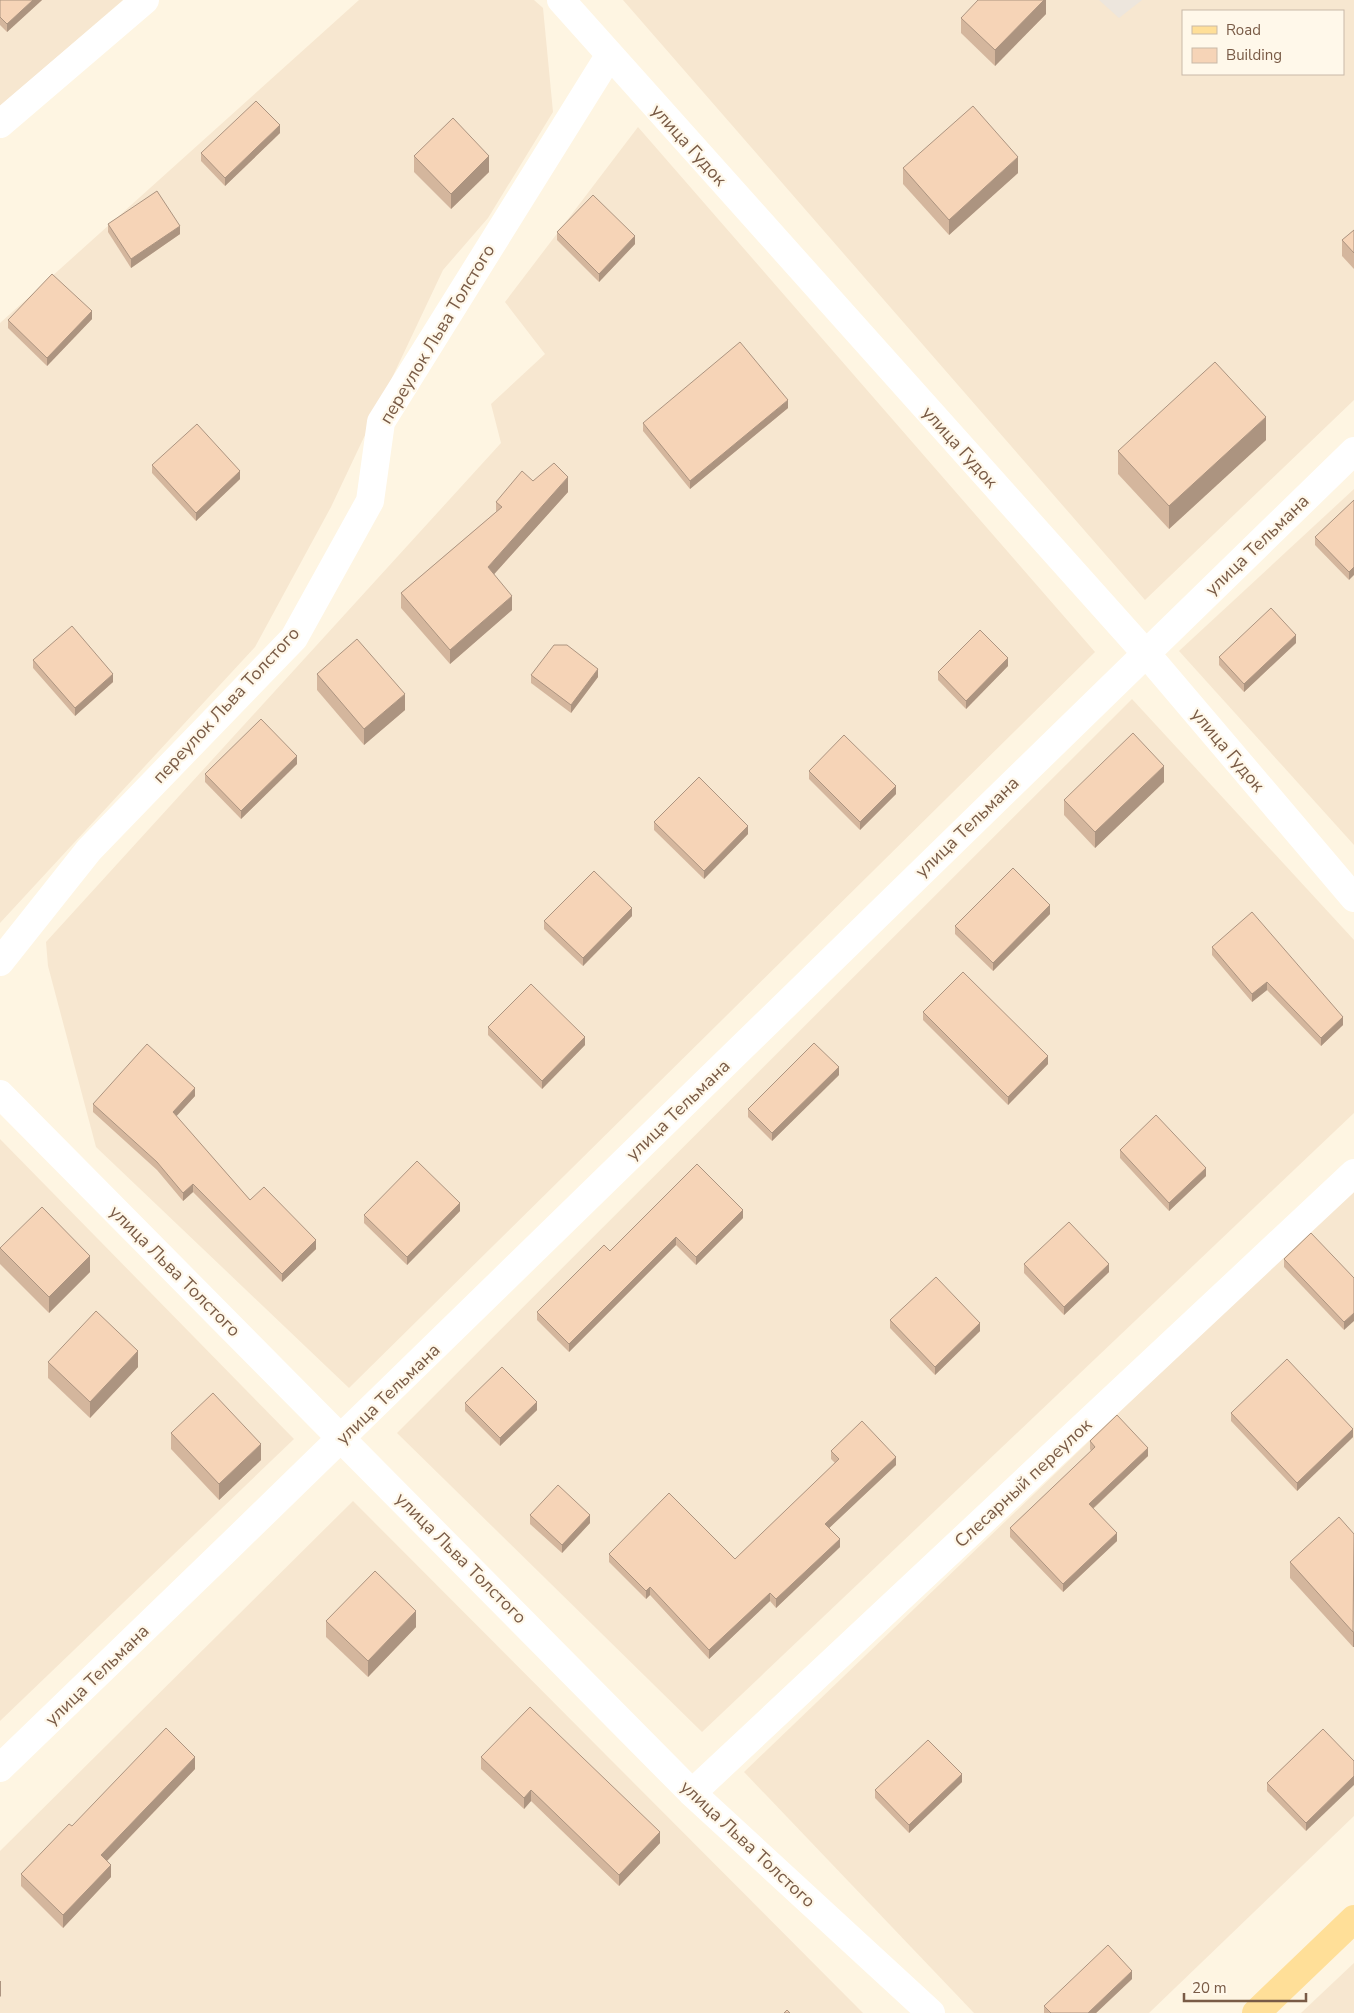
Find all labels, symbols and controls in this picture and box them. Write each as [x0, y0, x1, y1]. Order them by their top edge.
legend [1182, 10, 1344, 75]
text: Road [1226, 20, 1261, 40]
text: Building [1226, 45, 1282, 65]
street label: улица Гудок [646, 99, 733, 192]
street label: переулок Льва Толстого [374, 240, 500, 428]
street label: улица Гудок [917, 401, 1004, 494]
street label: улица Тельмана [1200, 489, 1314, 601]
street label: переулок Льва Толстого [147, 622, 305, 788]
street label: улица Гудок [1186, 703, 1270, 797]
street label: улица Тельмана [910, 771, 1024, 883]
street label: улица Тельмана [621, 1054, 735, 1166]
street label: улица Льва Толстого [104, 1200, 246, 1342]
street label: улица Тельмана [331, 1338, 445, 1450]
street label: Слесарный переулок [949, 1413, 1097, 1553]
street label: улица Льва Толстого [390, 1487, 532, 1629]
street label: улица Тельмана [40, 1619, 154, 1731]
street label: улица Льва Толстого [675, 1775, 821, 1913]
scale bar [1184, 1970, 1306, 2002]
text: 20 m [1192, 1978, 1227, 1998]

